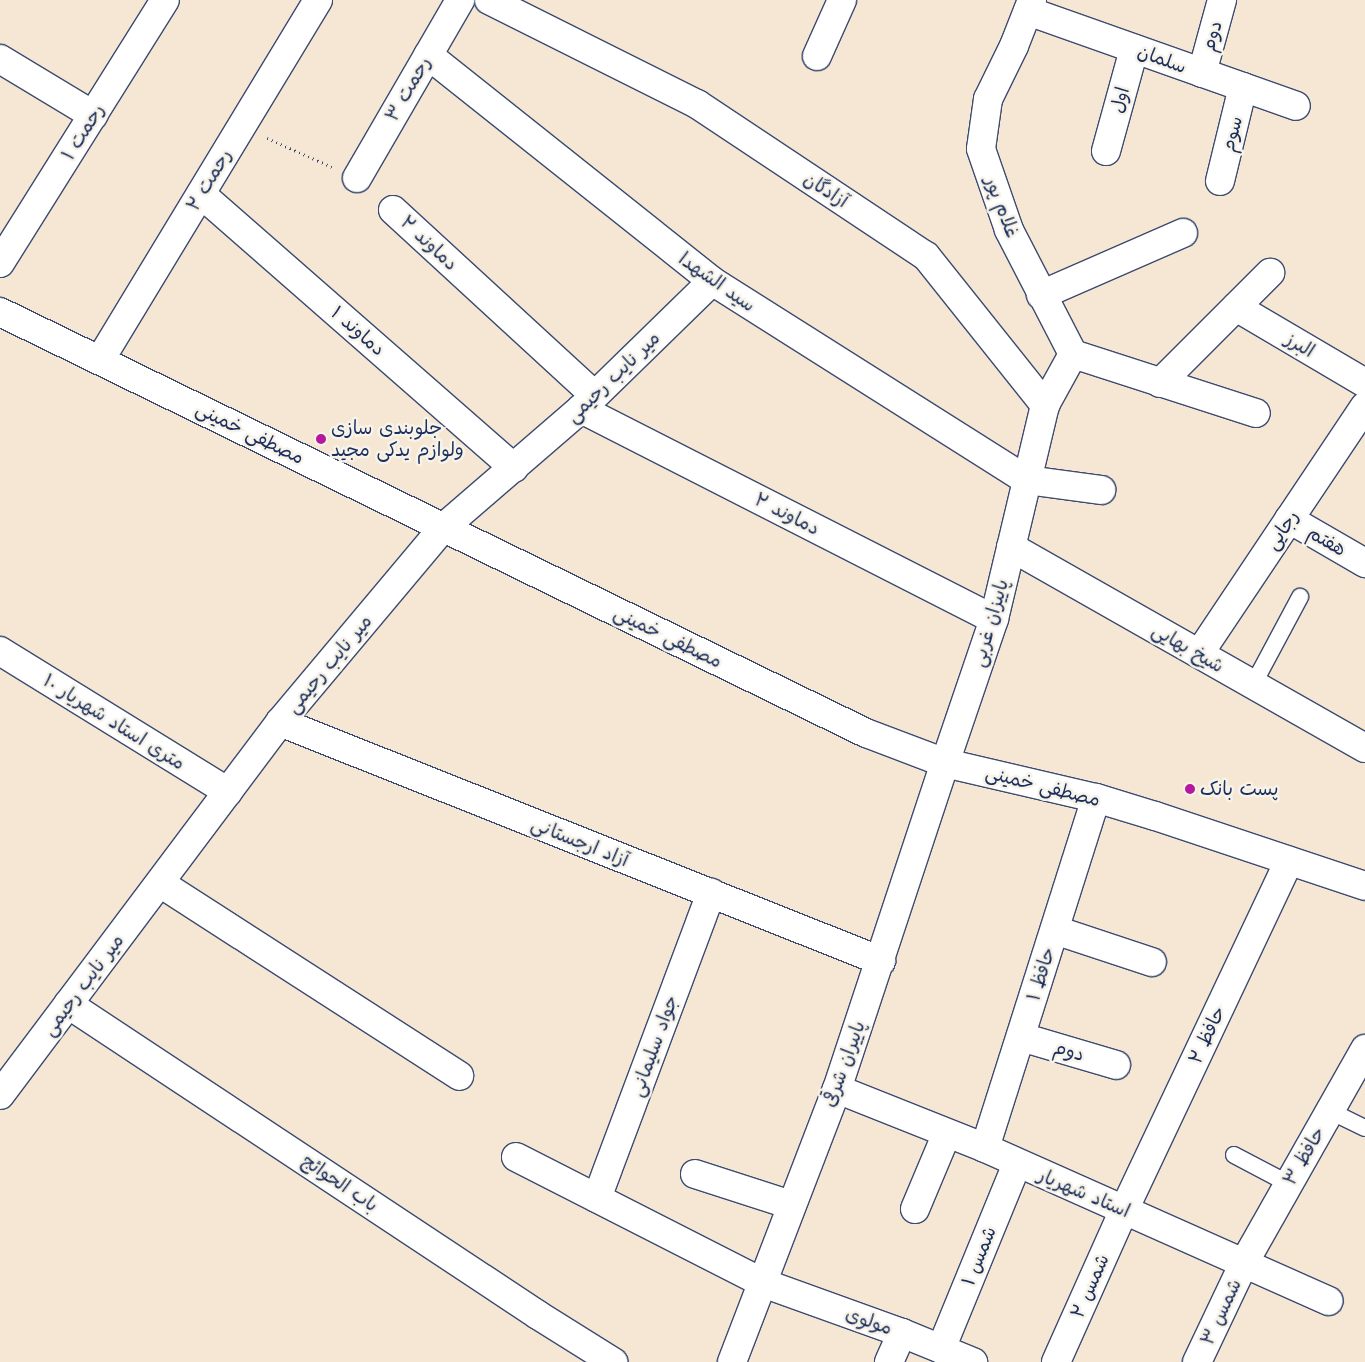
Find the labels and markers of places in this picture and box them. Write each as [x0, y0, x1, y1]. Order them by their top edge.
place label: جلوبندی سازی ولوازم یدکی مجید [331, 417, 464, 461]
marker: جلوبندی سازی ولوازم یدکی مجید [315, 433, 327, 445]
place label: پست بانک [1200, 778, 1279, 800]
marker: پست بانک [1184, 783, 1196, 795]

